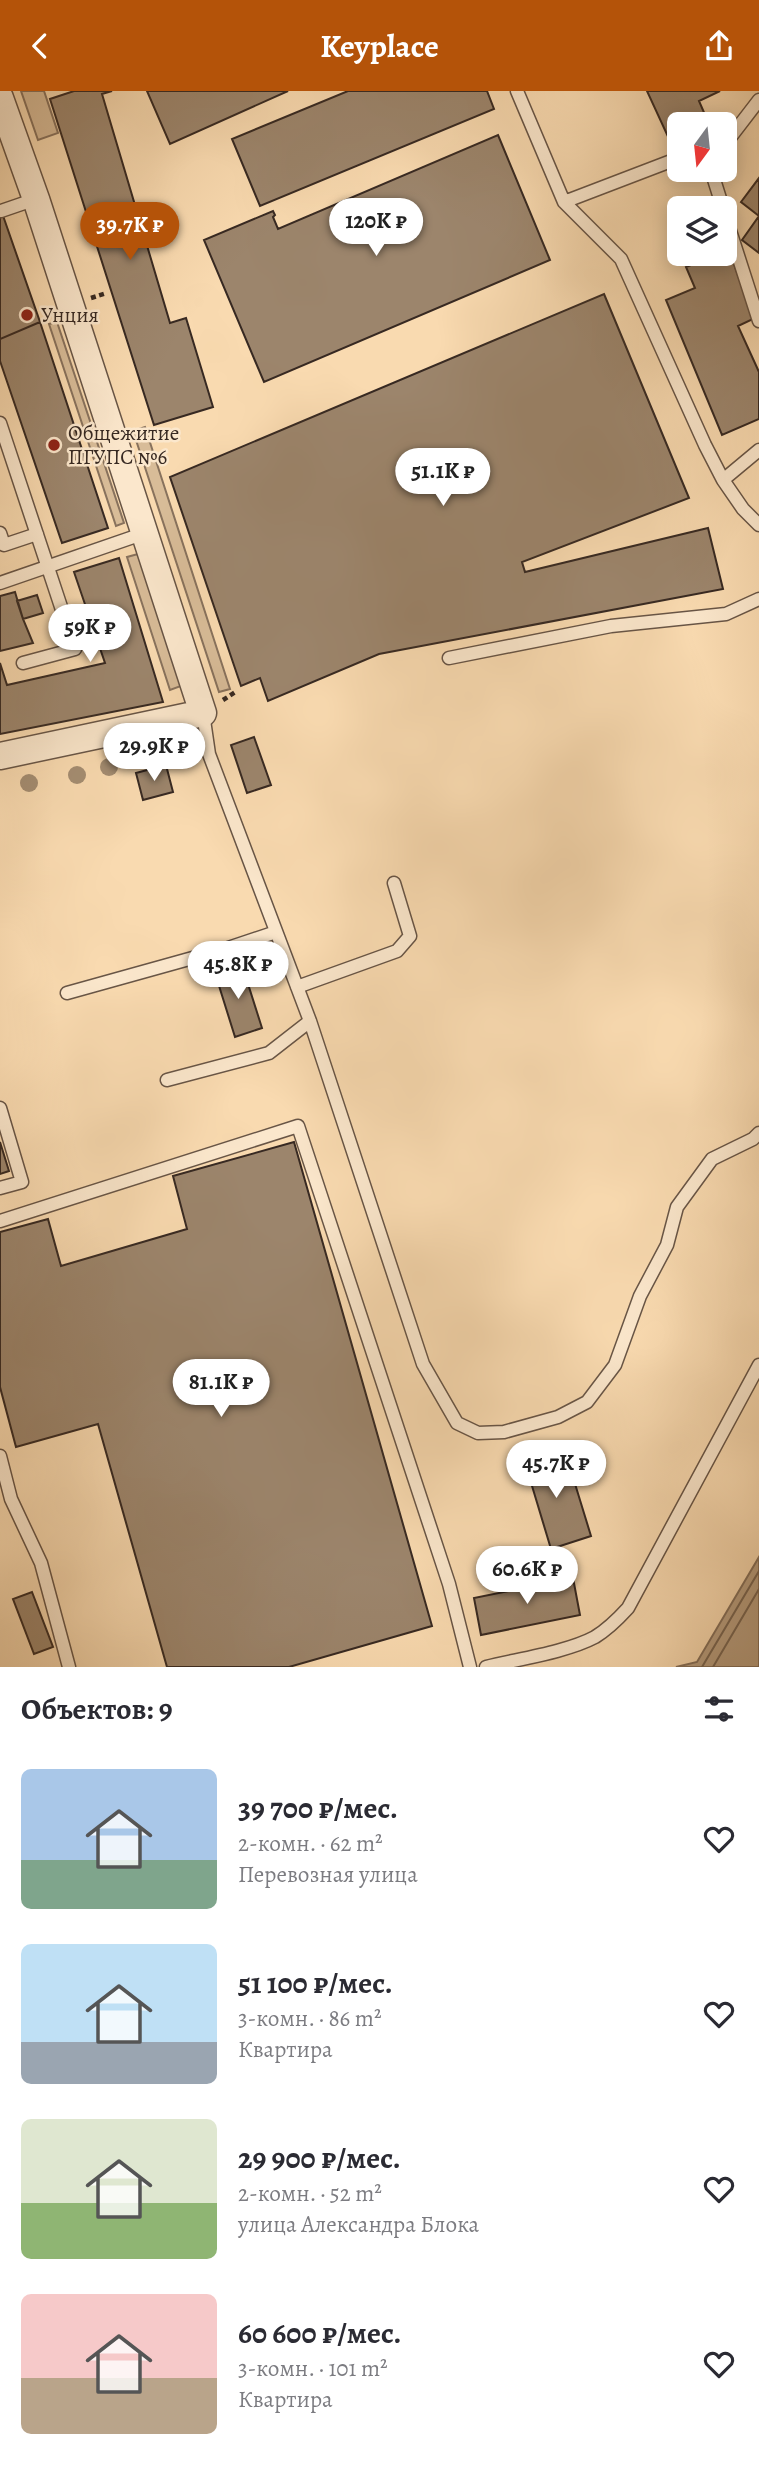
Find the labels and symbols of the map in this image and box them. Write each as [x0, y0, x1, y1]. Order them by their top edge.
north arrow [667, 112, 737, 182]
pin: 120K ₽ [319, 199, 433, 258]
pin: 39.7K ₽ [65, 202, 195, 262]
place label: Унция [41, 301, 99, 329]
marker: Унция [19, 307, 35, 323]
place label: Общежитие ПГУПС №6 [68, 419, 179, 471]
marker: Общежитие ПГУПС №6 [46, 437, 62, 453]
pin: 51.1K ₽ [378, 449, 508, 508]
pin: 59K ₽ [41, 605, 139, 664]
pin: 29.9K ₽ [89, 723, 219, 783]
pin: 45.8K ₽ [173, 941, 303, 1001]
pin: 81.1K ₽ [156, 1359, 286, 1419]
pin: 45.7K ₽ [491, 1441, 621, 1500]
pin: 60.6K ₽ [462, 1547, 592, 1606]

